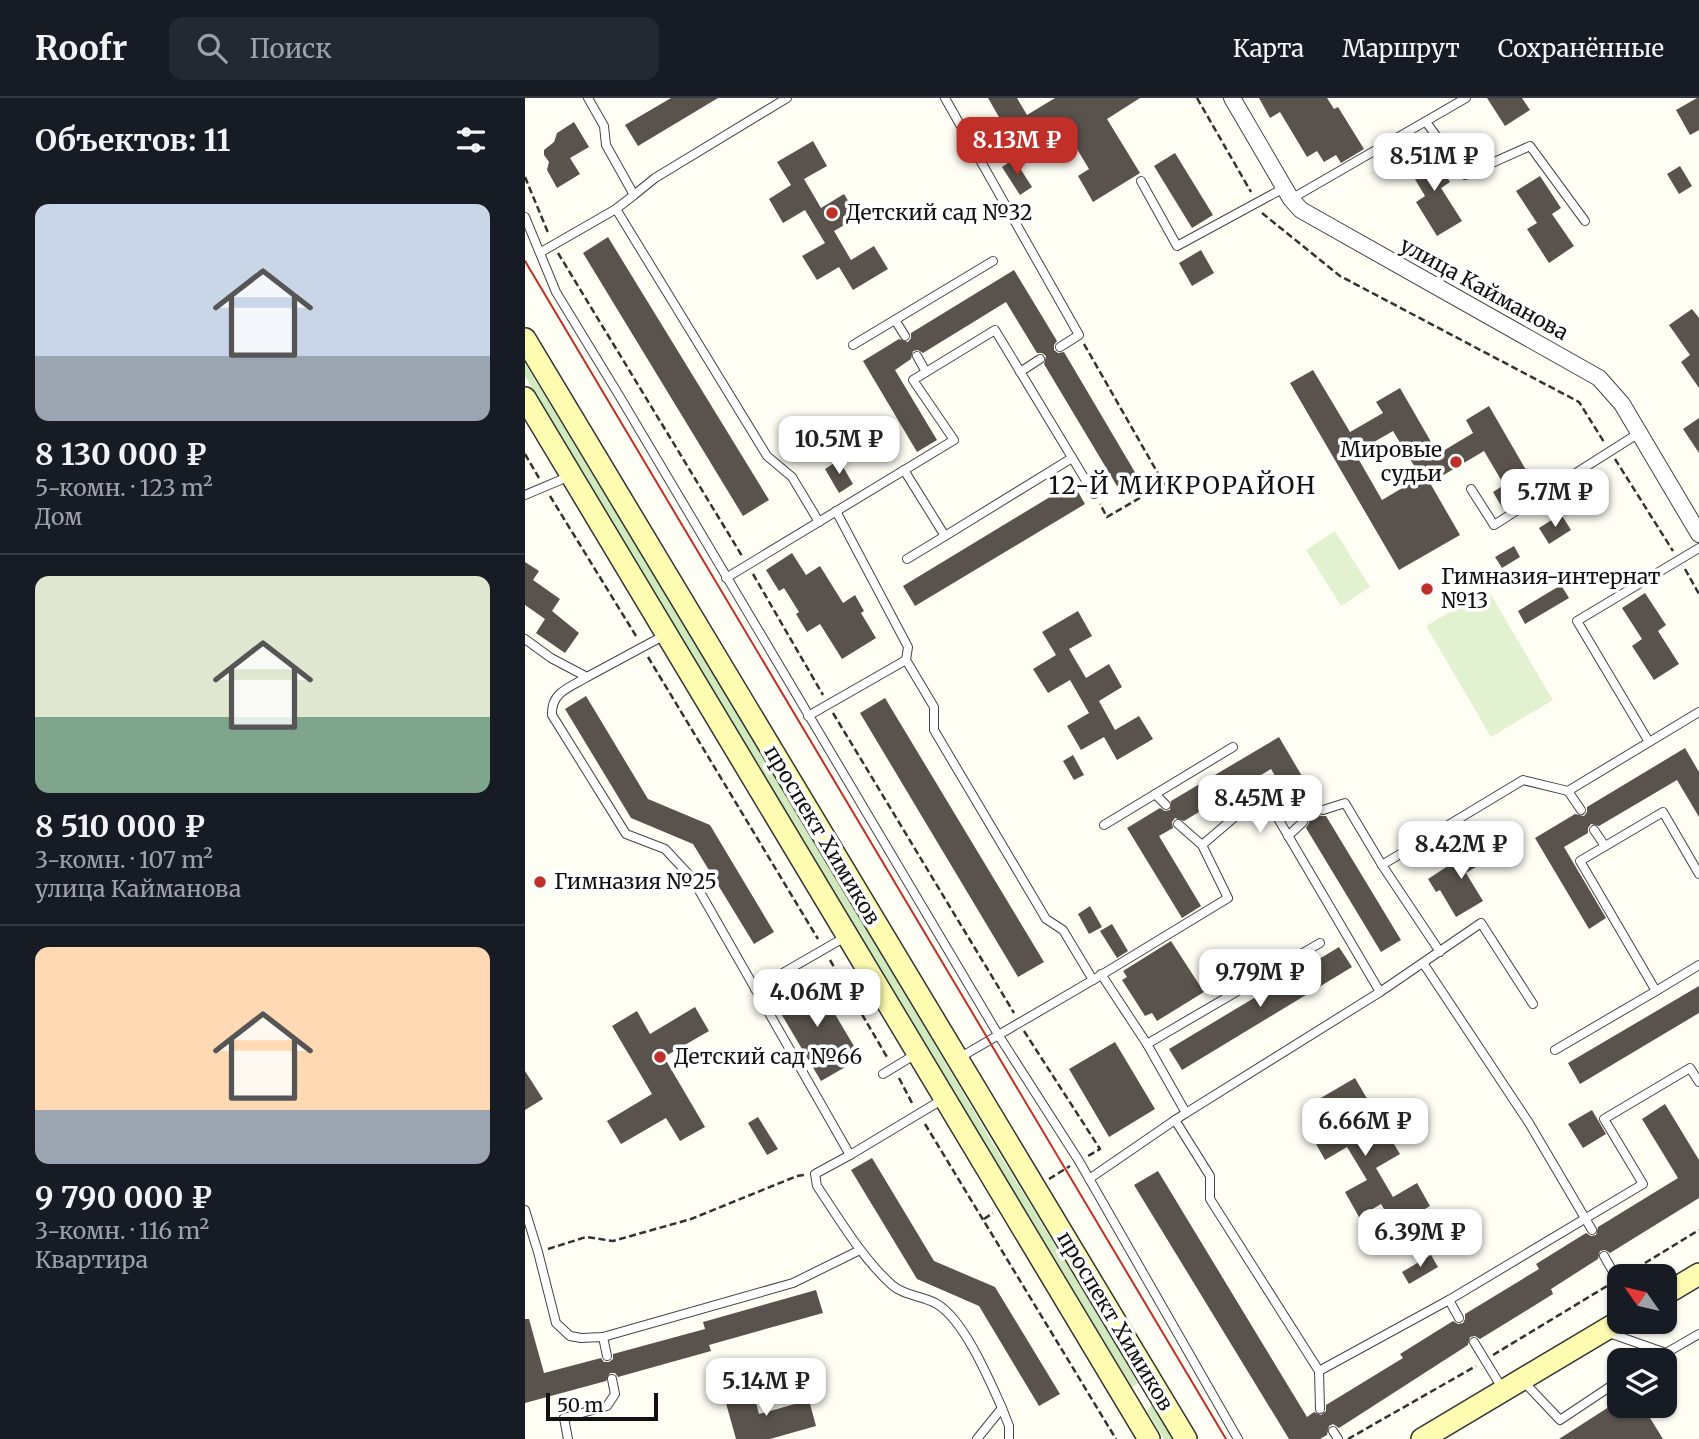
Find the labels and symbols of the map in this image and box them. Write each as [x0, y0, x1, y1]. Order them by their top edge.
pin: 8.13M ₽ [952, 118, 1082, 177]
pin: 8.51M ₽ [1369, 134, 1499, 193]
place label: Детский сад №32 [846, 199, 1032, 226]
marker: Детский сад №32 [824, 205, 840, 221]
street label: улица Кайманова [1395, 231, 1573, 346]
pin: 10.5M ₽ [774, 416, 904, 476]
place label: Мировые судьи [1340, 436, 1442, 487]
marker: Мировые судьи [1448, 454, 1464, 470]
district label: 12-Й МИКРОРАЙОН [1049, 470, 1317, 501]
pin: 5.7M ₽ [1498, 470, 1612, 529]
place label: Гимназия-интернат №13 [1441, 563, 1661, 614]
marker: Гимназия-интернат №13 [1419, 581, 1435, 597]
street label: проспект Химиков [758, 740, 887, 929]
pin: 8.45M ₽ [1195, 776, 1325, 835]
pin: 8.42M ₽ [1396, 822, 1526, 881]
place label: Гимназия №25 [554, 868, 717, 895]
marker: Гимназия №25 [532, 874, 548, 890]
pin: 9.79M ₽ [1195, 950, 1325, 1009]
pin: 4.06M ₽ [752, 970, 882, 1029]
place label: Детский сад №66 [674, 1043, 862, 1070]
marker: Детский сад №66 [652, 1049, 668, 1065]
pin: 6.66M ₽ [1300, 1098, 1430, 1158]
pin: 6.39M ₽ [1355, 1210, 1485, 1269]
street label: проспект Химиков [1051, 1226, 1180, 1415]
north arrow [1607, 1264, 1677, 1334]
pin: 5.14M ₽ [701, 1358, 831, 1418]
scale bar [546, 1390, 658, 1422]

